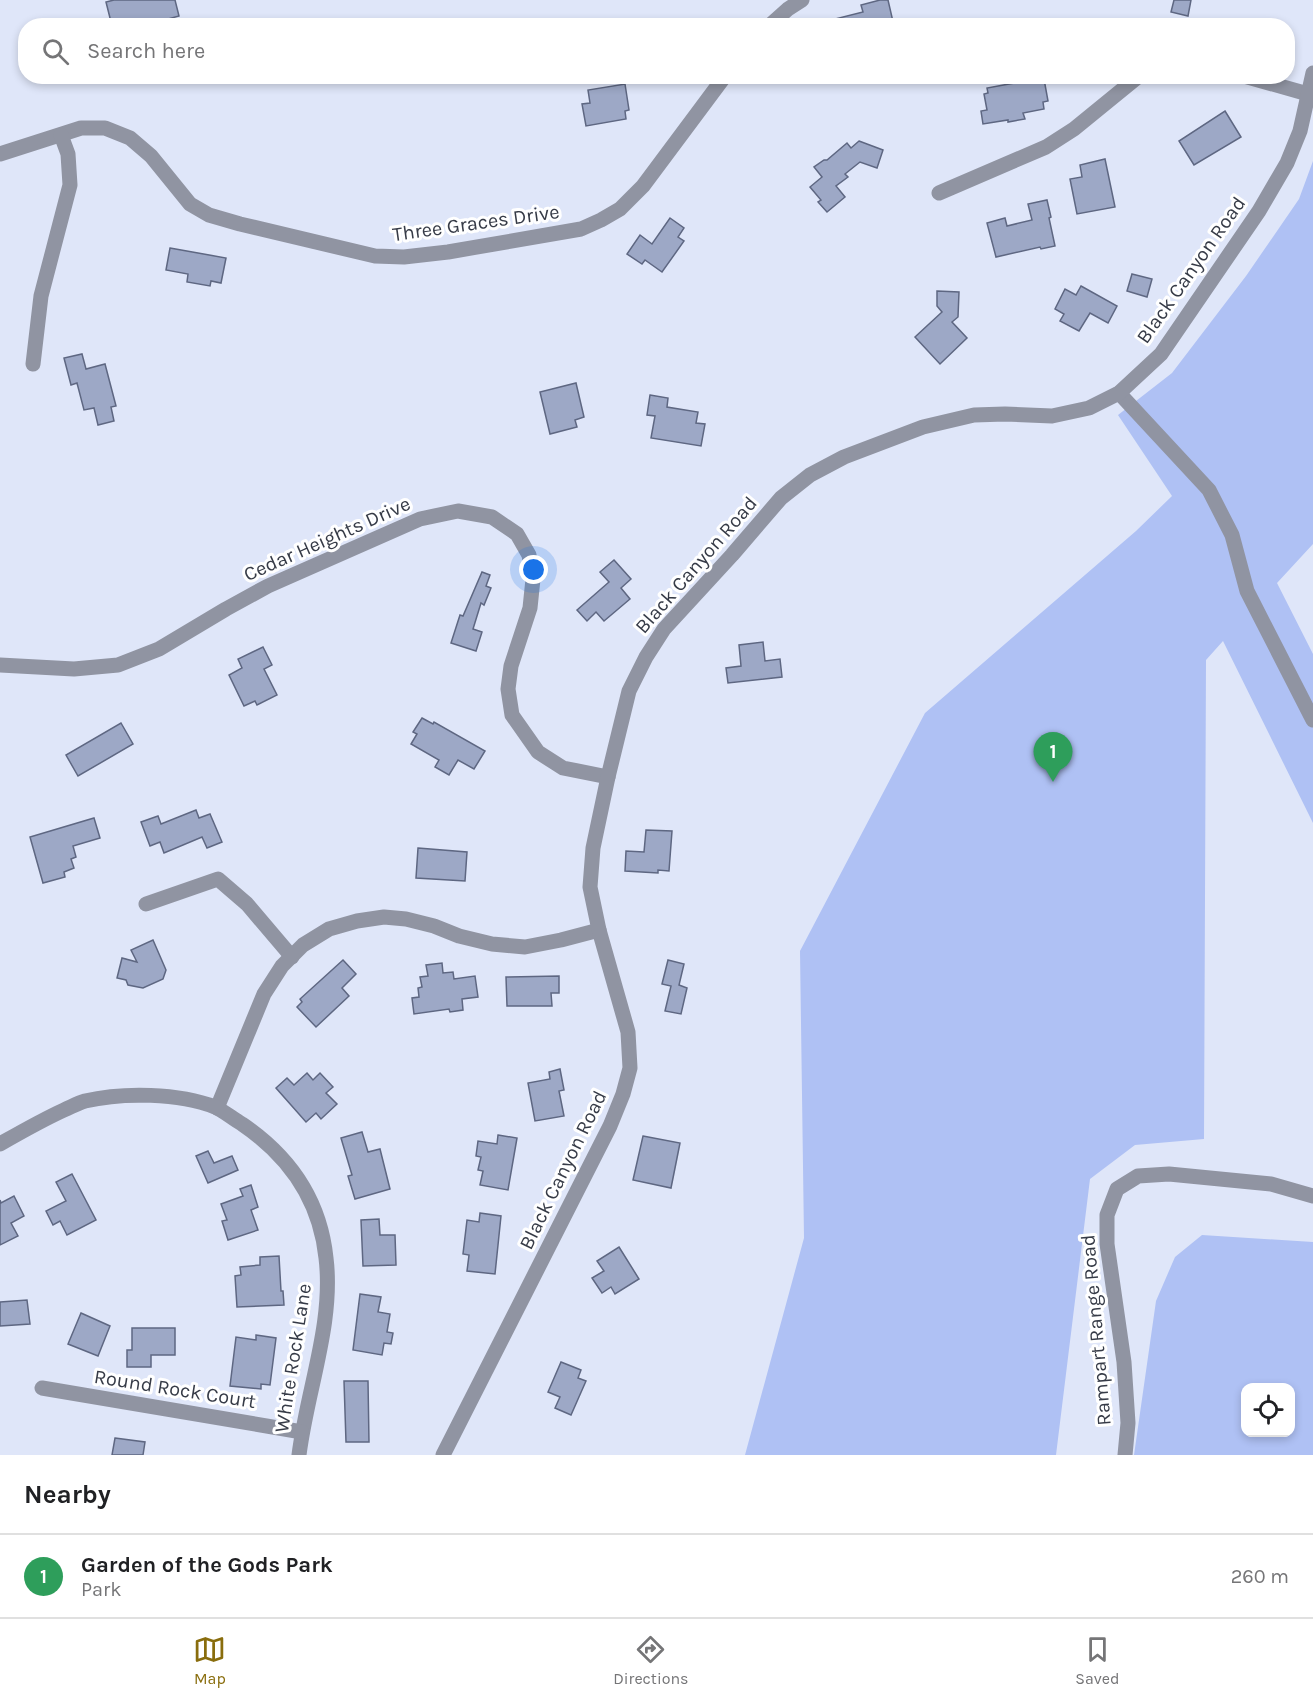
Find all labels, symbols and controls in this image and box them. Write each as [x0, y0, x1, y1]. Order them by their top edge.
search box [18, 18, 1295, 84]
icon: search [39, 35, 72, 68]
text: Search here [87, 38, 205, 64]
street label: Black Canyon Road [1132, 192, 1250, 348]
street label: Three Graces Drive [391, 200, 561, 246]
street label: Cedar Heights Drive [240, 492, 414, 586]
street label: Black Canyon Road [630, 492, 762, 638]
your location [519, 555, 548, 584]
pin: 1 [1034, 732, 1072, 782]
street label: Black Canyon Road [515, 1087, 611, 1253]
street label: Rampart Range Road [1076, 1233, 1116, 1427]
street label: White Rock Lane [270, 1282, 316, 1434]
street label: Round Rock Court [92, 1365, 258, 1413]
map controls [1241, 1383, 1295, 1437]
button: locate [1241, 1383, 1295, 1437]
text: Nearby [24, 1479, 111, 1510]
text: Garden of the Gods Park [81, 1552, 333, 1578]
text: 1 [40, 1565, 47, 1588]
text: 260 m [1231, 1565, 1289, 1588]
text: Park [81, 1578, 122, 1601]
tab: Map [193, 1633, 226, 1688]
tab: Directions [613, 1633, 688, 1688]
tab: Saved [1075, 1633, 1120, 1688]

